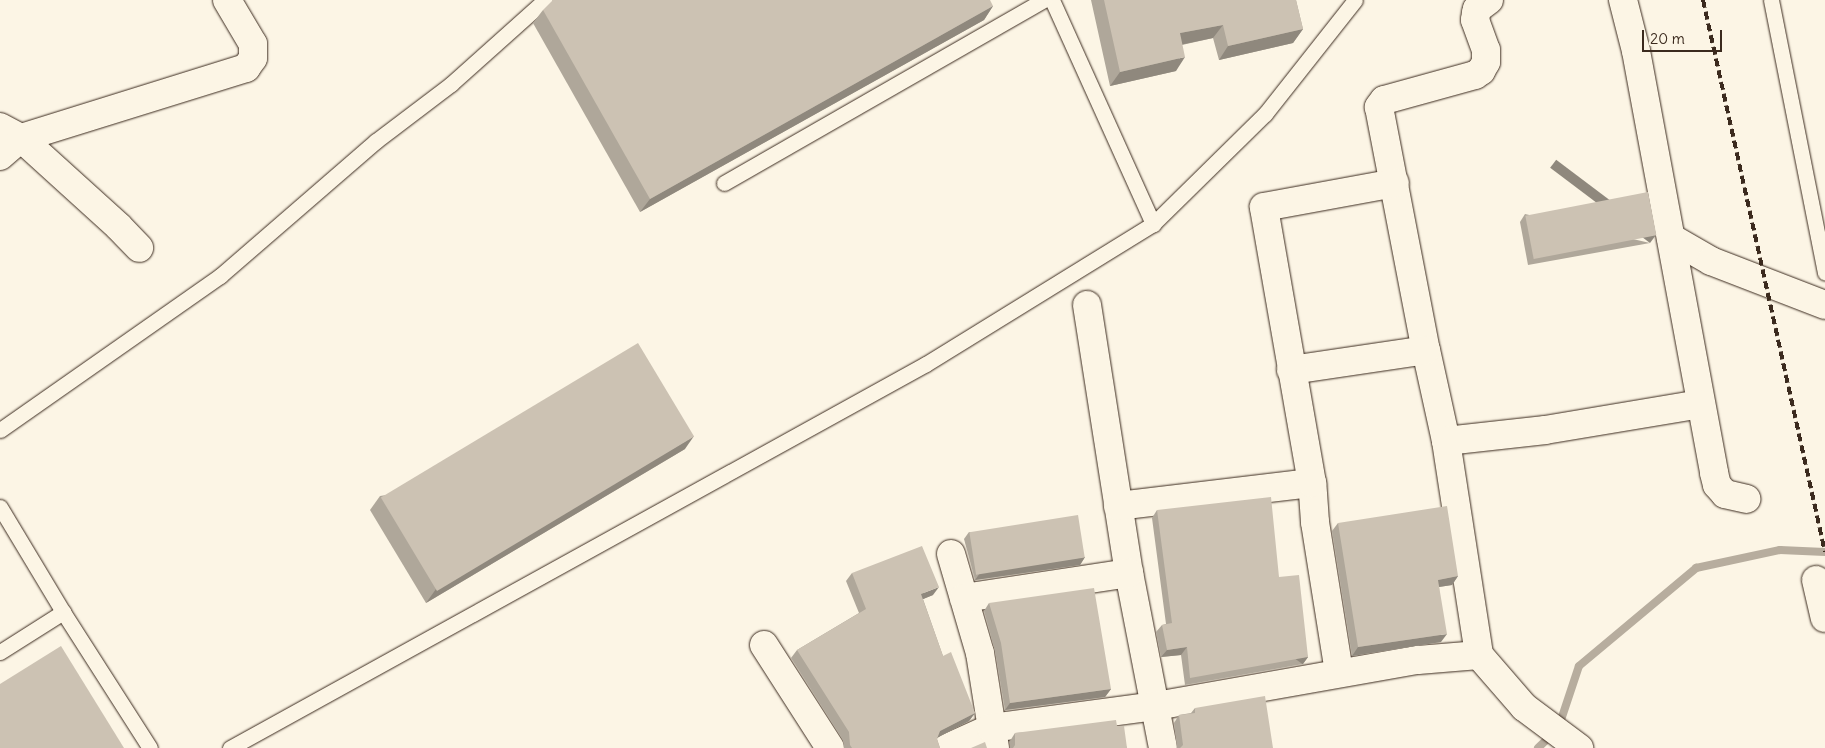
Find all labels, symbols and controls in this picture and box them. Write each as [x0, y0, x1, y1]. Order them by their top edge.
scale bar [1645, 20, 1725, 52]
text: 20 m [1650, 29, 1685, 48]

